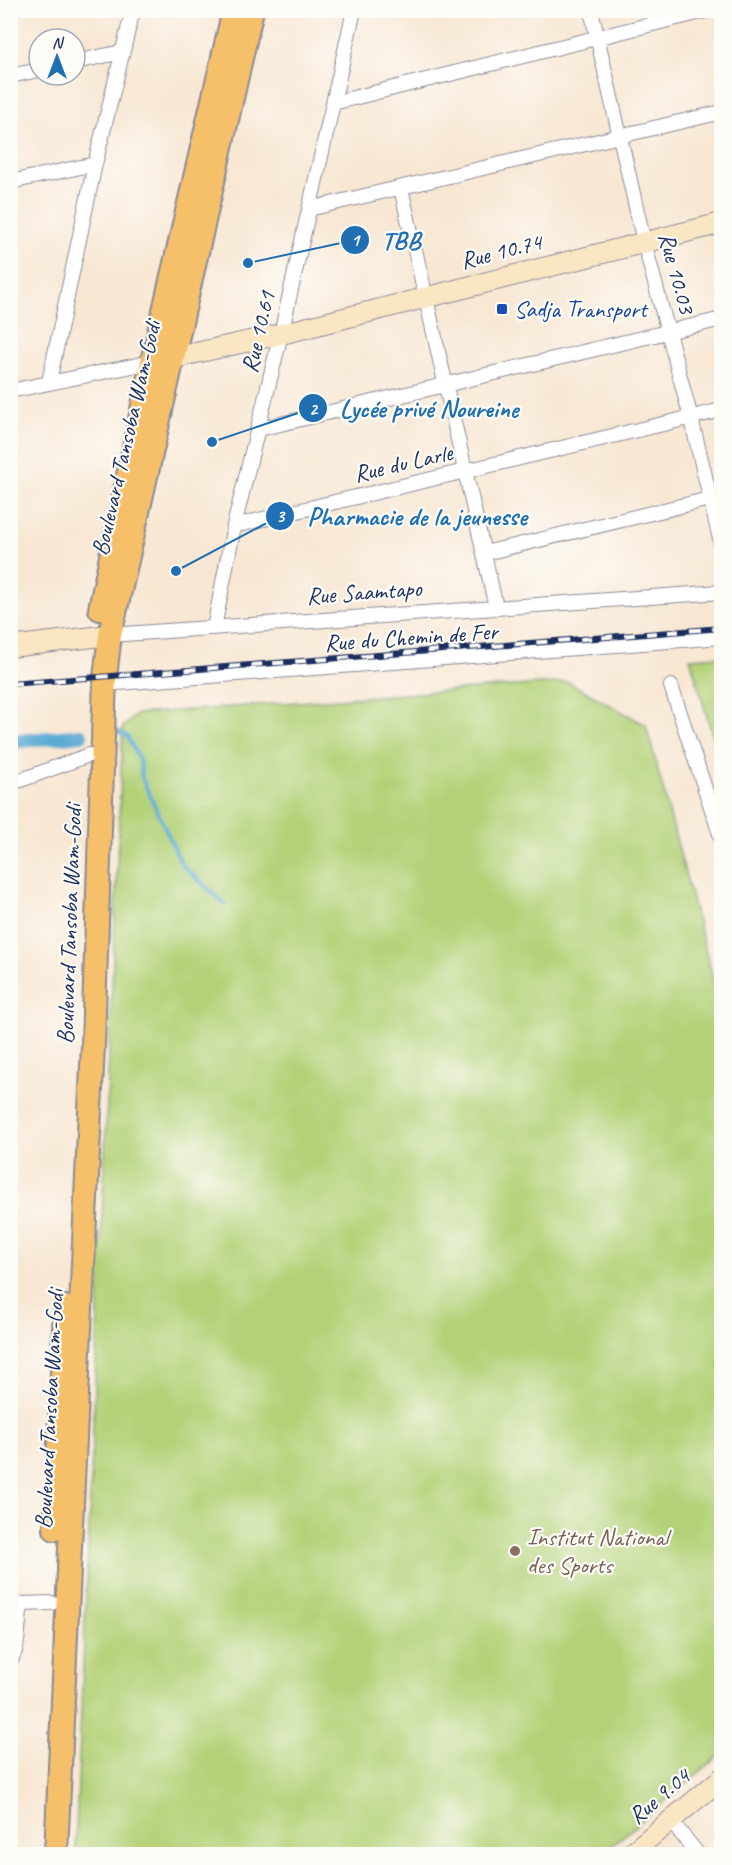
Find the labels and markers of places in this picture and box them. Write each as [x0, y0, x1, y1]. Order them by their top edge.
callout: TBB [340, 218, 433, 262]
place label: Sadja Transport [514, 294, 649, 324]
marker: Sadja Transport [495, 302, 509, 316]
callout: Lycée privé Noureine [298, 386, 530, 430]
callout: Pharmacie de la jeunesse [265, 494, 539, 538]
place label: Institut National des Sports [527, 1522, 672, 1580]
marker: Institut National des Sports [508, 1544, 522, 1558]

